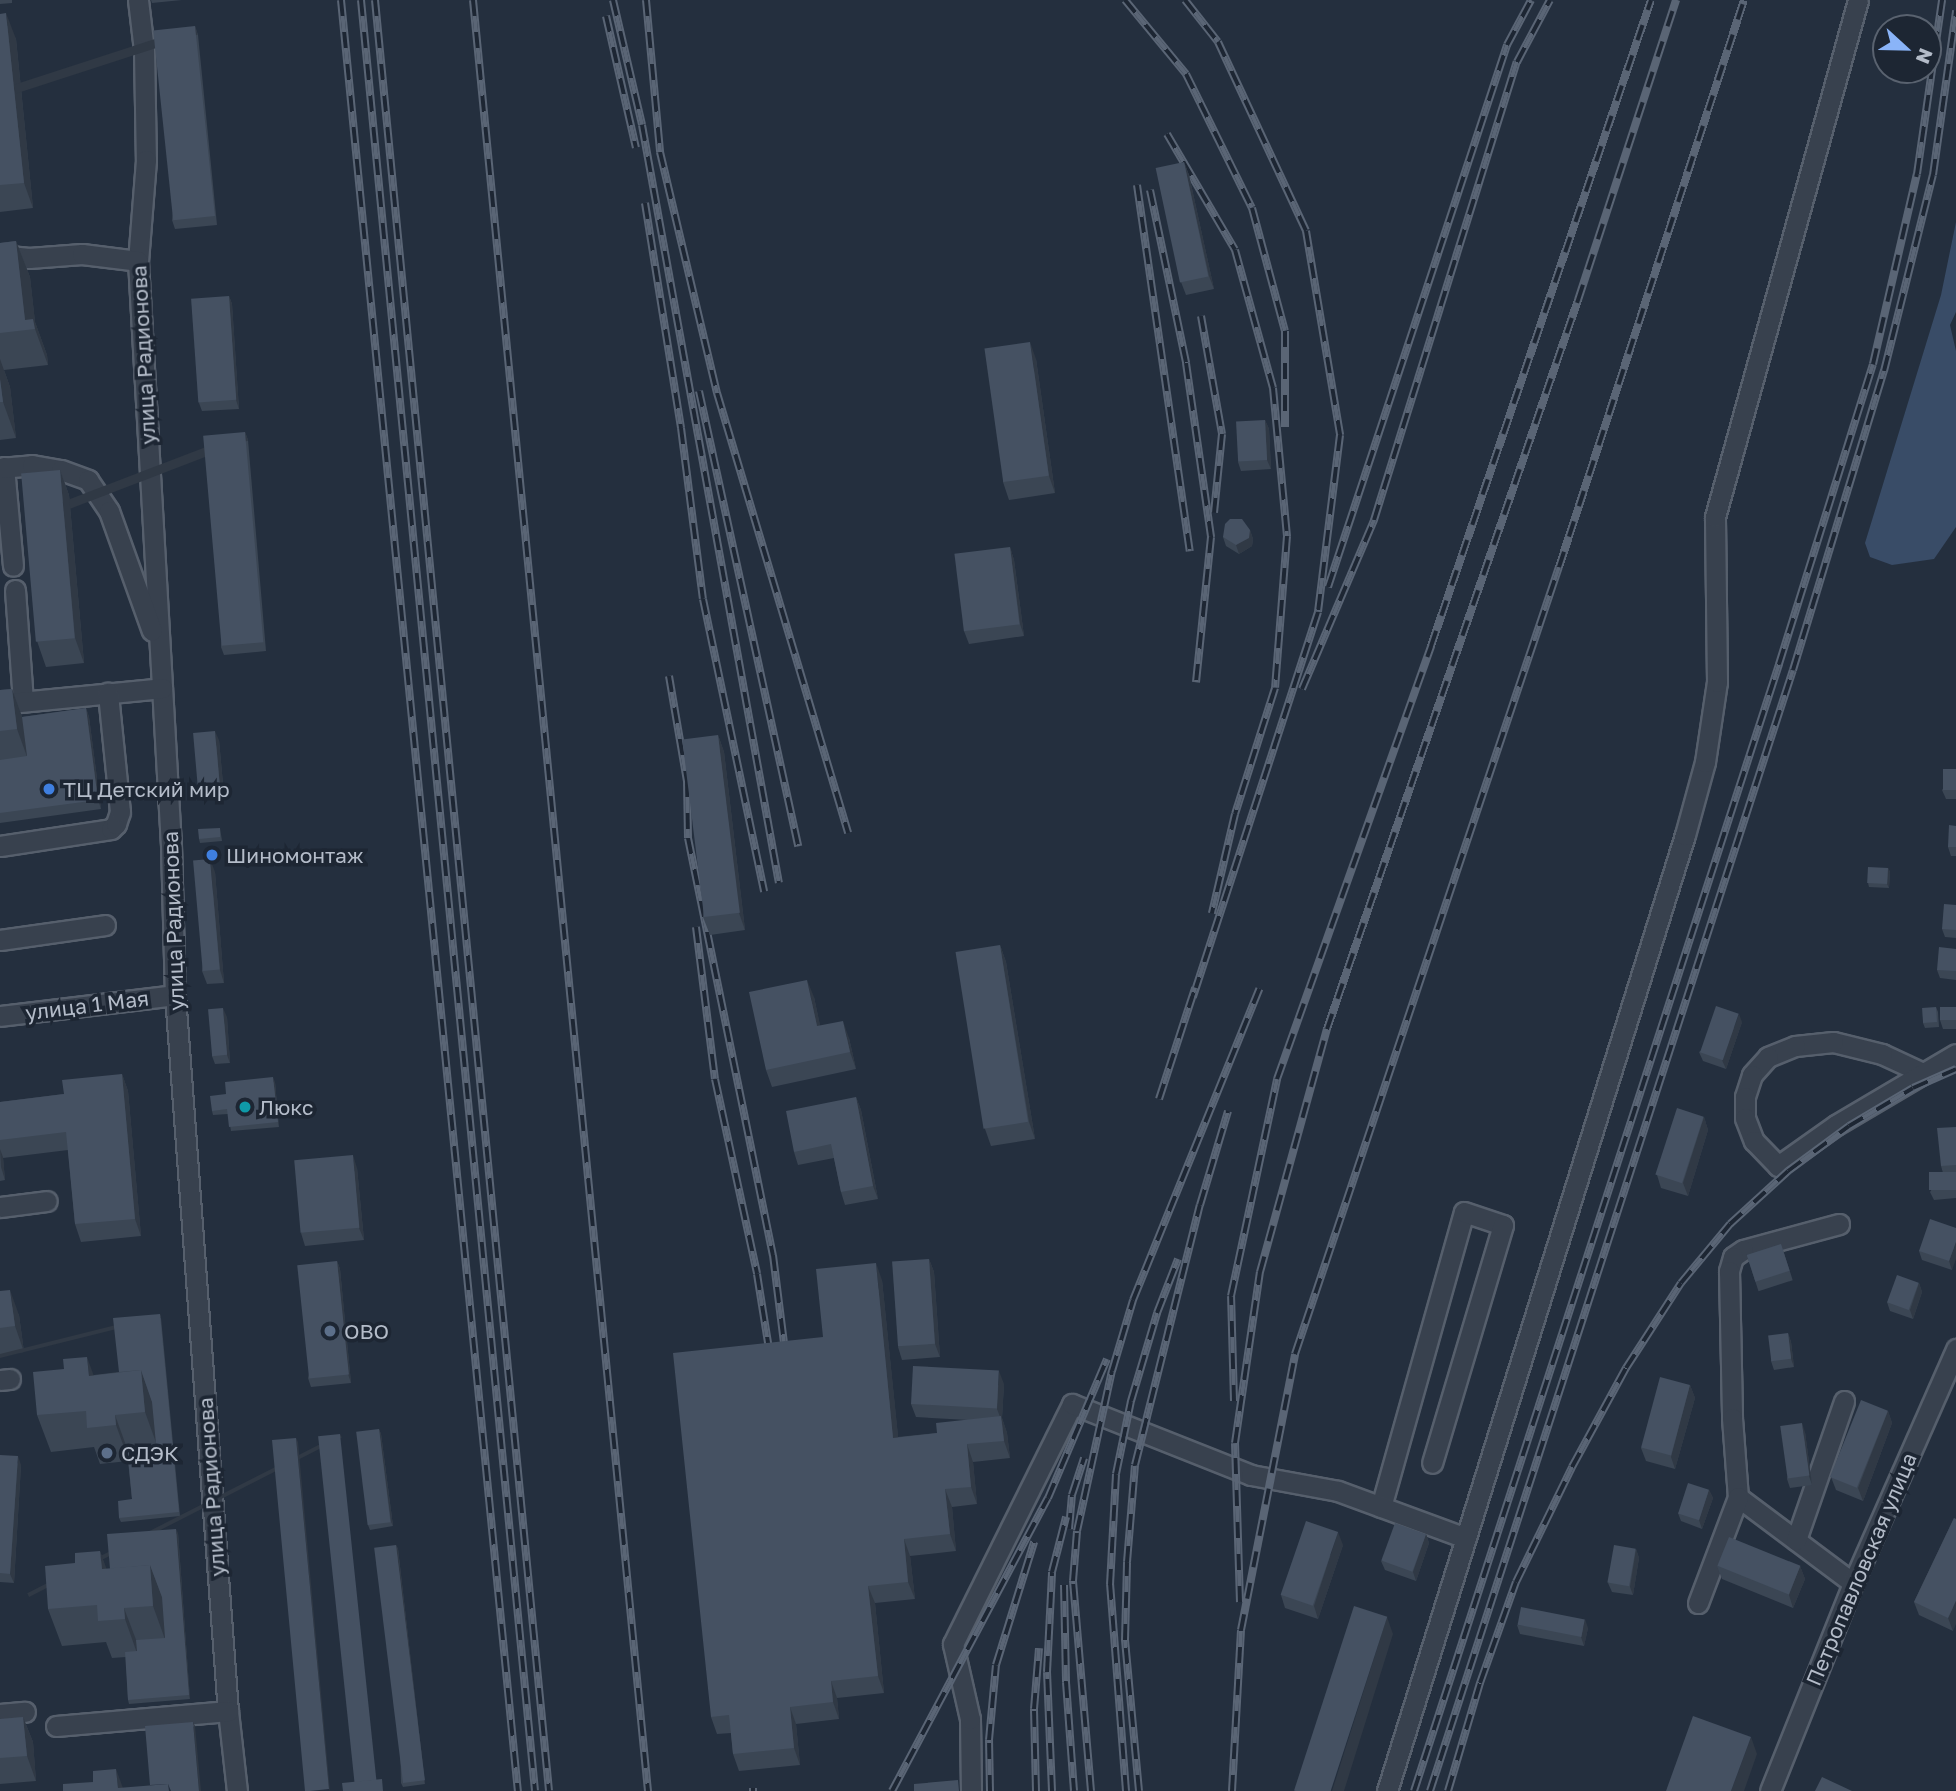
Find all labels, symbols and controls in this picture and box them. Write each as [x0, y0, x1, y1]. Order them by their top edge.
north arrow [1872, 14, 1942, 84]
text: N [1912, 45, 1938, 67]
street label: улица Радионова [126, 265, 160, 445]
place label: ТЦ Детский мир [63, 776, 230, 802]
marker: ТЦ Детский мир [41, 781, 57, 797]
street label: улица Радионова [157, 831, 189, 1011]
place label: Шиномонтаж [226, 842, 364, 868]
marker: Шиномонтаж [204, 847, 220, 863]
street label: улица 1 Мая [24, 985, 150, 1025]
place label: Люкс [259, 1094, 313, 1120]
marker: Люкс [237, 1099, 253, 1115]
place label: OBO [344, 1318, 389, 1344]
marker: OBO [322, 1323, 338, 1339]
street label: улица Радионова [192, 1397, 230, 1577]
place label: СДЭК [121, 1440, 179, 1466]
marker: СДЭК [99, 1445, 115, 1461]
street label: Петропавловская улица [1800, 1449, 1922, 1689]

